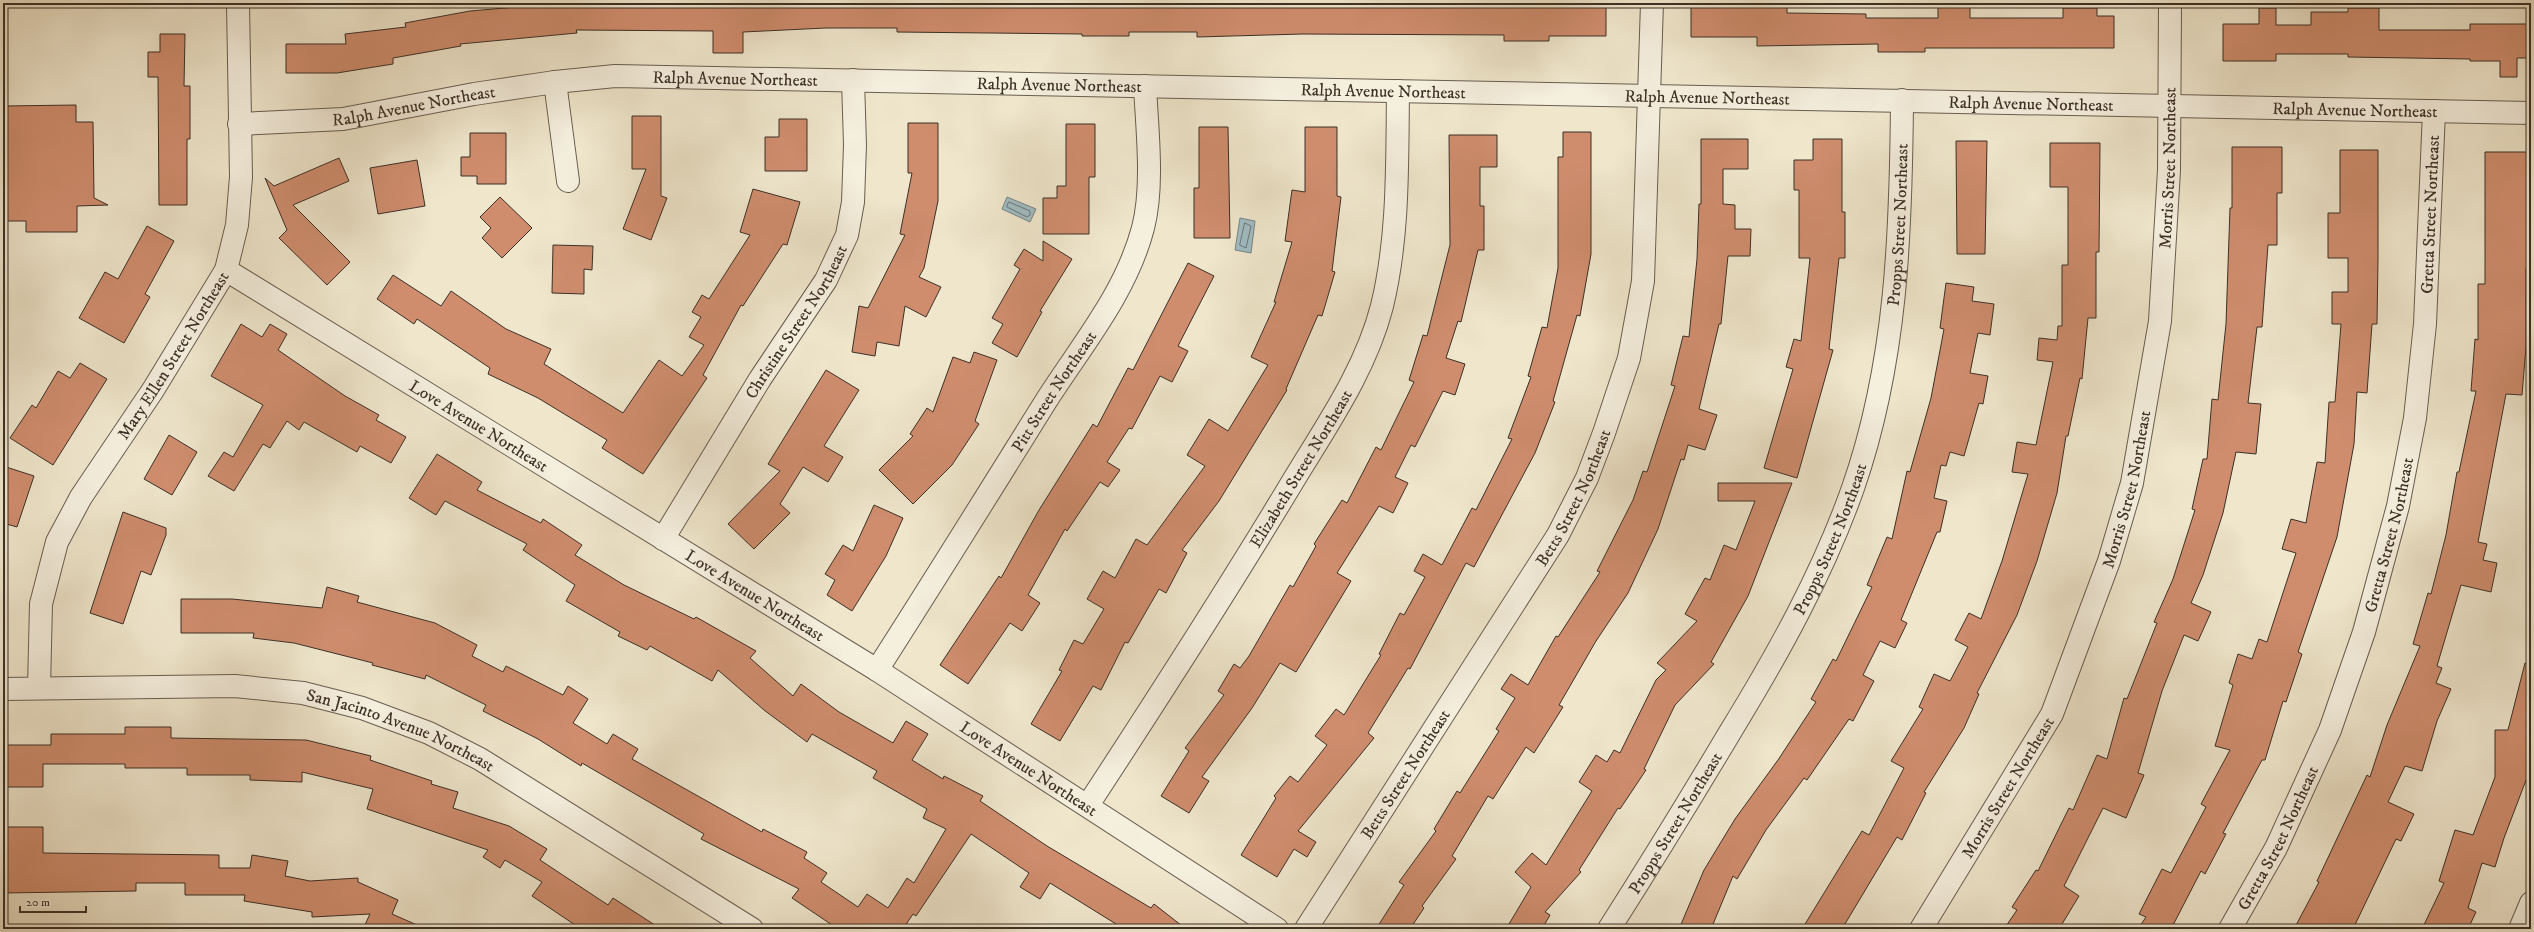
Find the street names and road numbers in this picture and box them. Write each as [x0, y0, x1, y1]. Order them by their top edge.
street label: Ralph Avenue Northeast [652, 67, 819, 92]
street label: Ralph Avenue Northeast [976, 73, 1143, 98]
street label: Ralph Avenue Northeast [1300, 79, 1467, 104]
street label: Ralph Avenue Northeast [332, 81, 497, 132]
street label: Ralph Avenue Northeast [1624, 85, 1790, 111]
street label: Morris Street Northeast [2154, 87, 2181, 249]
street label: Ralph Avenue Northeast [1948, 92, 2114, 117]
street label: Ralph Avenue Northeast [2272, 98, 2438, 123]
street label: Gretta Street Northeast [2416, 134, 2445, 294]
street label: Propps Street Northeast [1883, 143, 1914, 307]
street label: Christine Street Northeast [741, 241, 853, 403]
street label: Mary Ellen Street Northeast [113, 267, 235, 444]
street label: Pitt Street Northeast [1007, 326, 1102, 457]
street label: Love Avenue Northeast [405, 375, 553, 478]
street label: Elizabeth Street Northeast [1245, 386, 1358, 552]
street label: Morris Street Northeast [2097, 408, 2156, 571]
street label: Betts Street Northeast [1531, 426, 1617, 571]
street label: Gretta Street Northeast [2360, 455, 2419, 615]
street label: Propps Street Northeast [1789, 460, 1873, 619]
street label: Love Avenue Northeast [681, 545, 829, 647]
street label: San Jacinto Avenue Northeast [304, 684, 499, 778]
street label: Betts Street Northeast [1356, 705, 1456, 844]
street label: Morris Street Northeast [1957, 713, 2060, 863]
street label: Love Avenue Northeast [956, 717, 1102, 822]
street label: Propps Street Northeast [1624, 748, 1728, 898]
street label: Gretta Street Northeast [2233, 762, 2324, 914]

